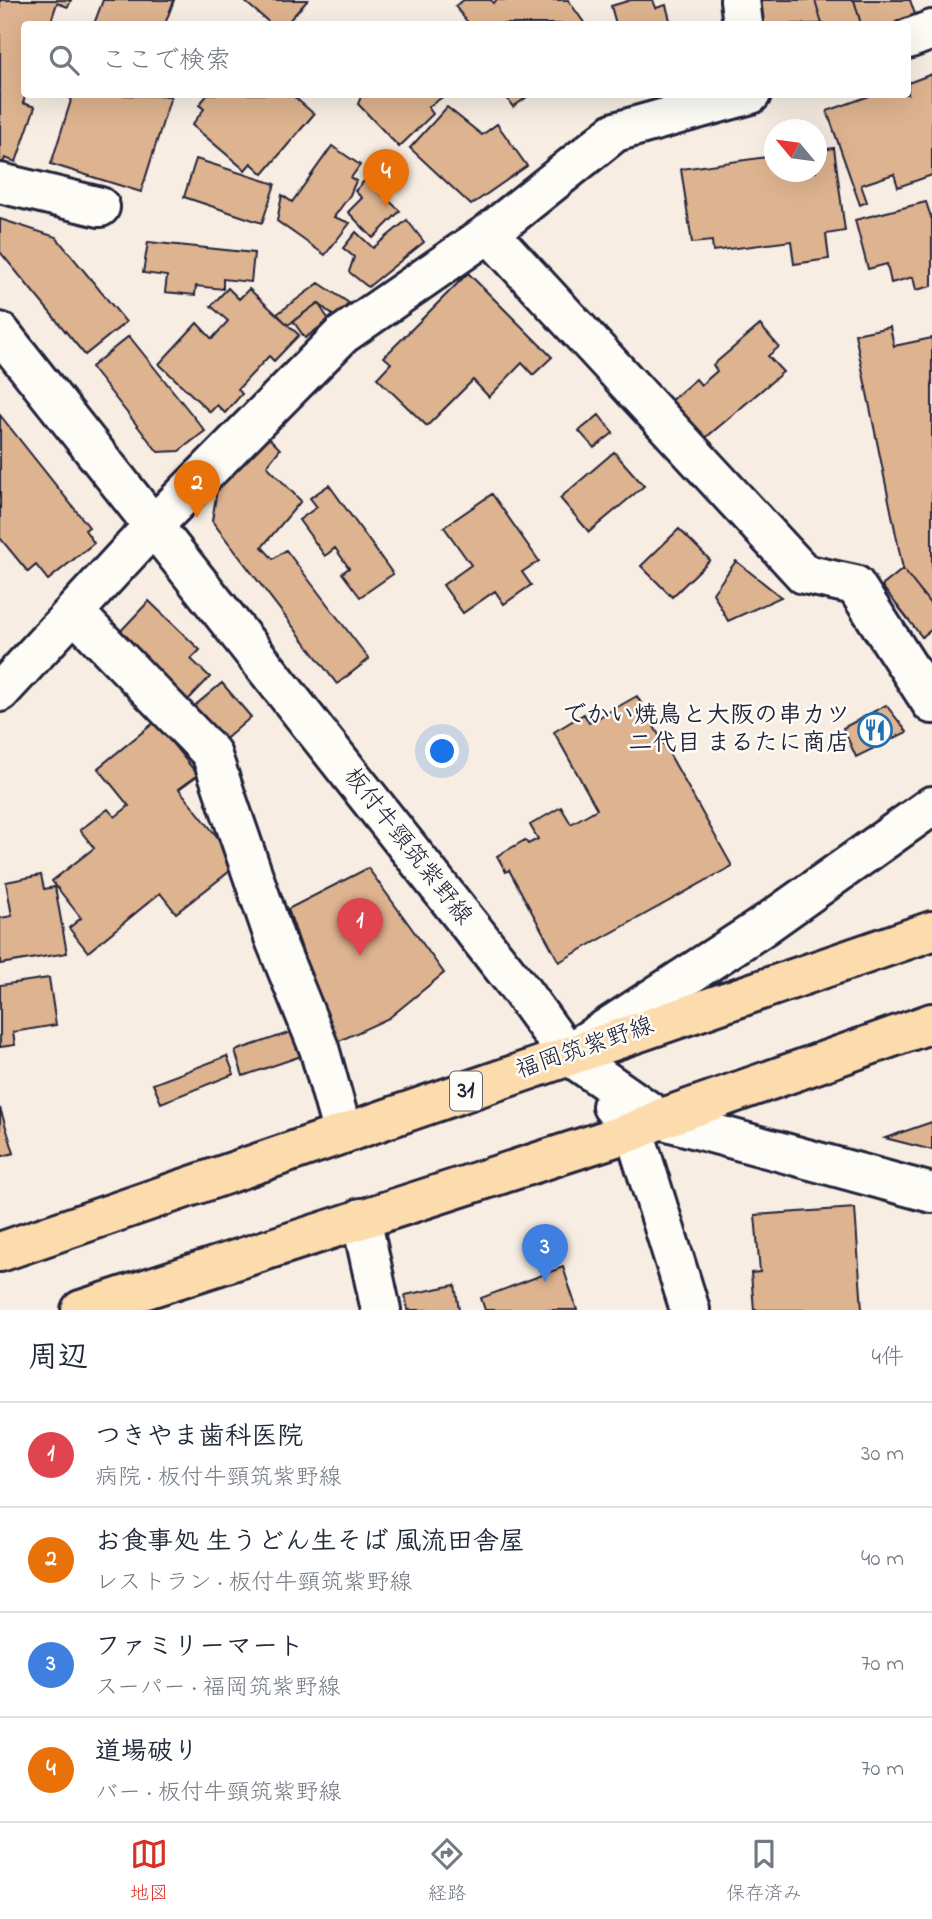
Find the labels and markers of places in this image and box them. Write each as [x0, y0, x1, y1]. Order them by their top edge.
pin: 4 [363, 149, 409, 207]
pin: 2 [174, 460, 220, 518]
place label: でかい焼鳥と大阪の串カツ 二代目 まるたに商店 [562, 699, 850, 762]
restaurant icon: でかい焼鳥と大阪の串カツ 二代目 まるたに商店 [856, 711, 894, 749]
pin: 1 [337, 898, 383, 956]
pin: 3 [522, 1224, 568, 1282]

